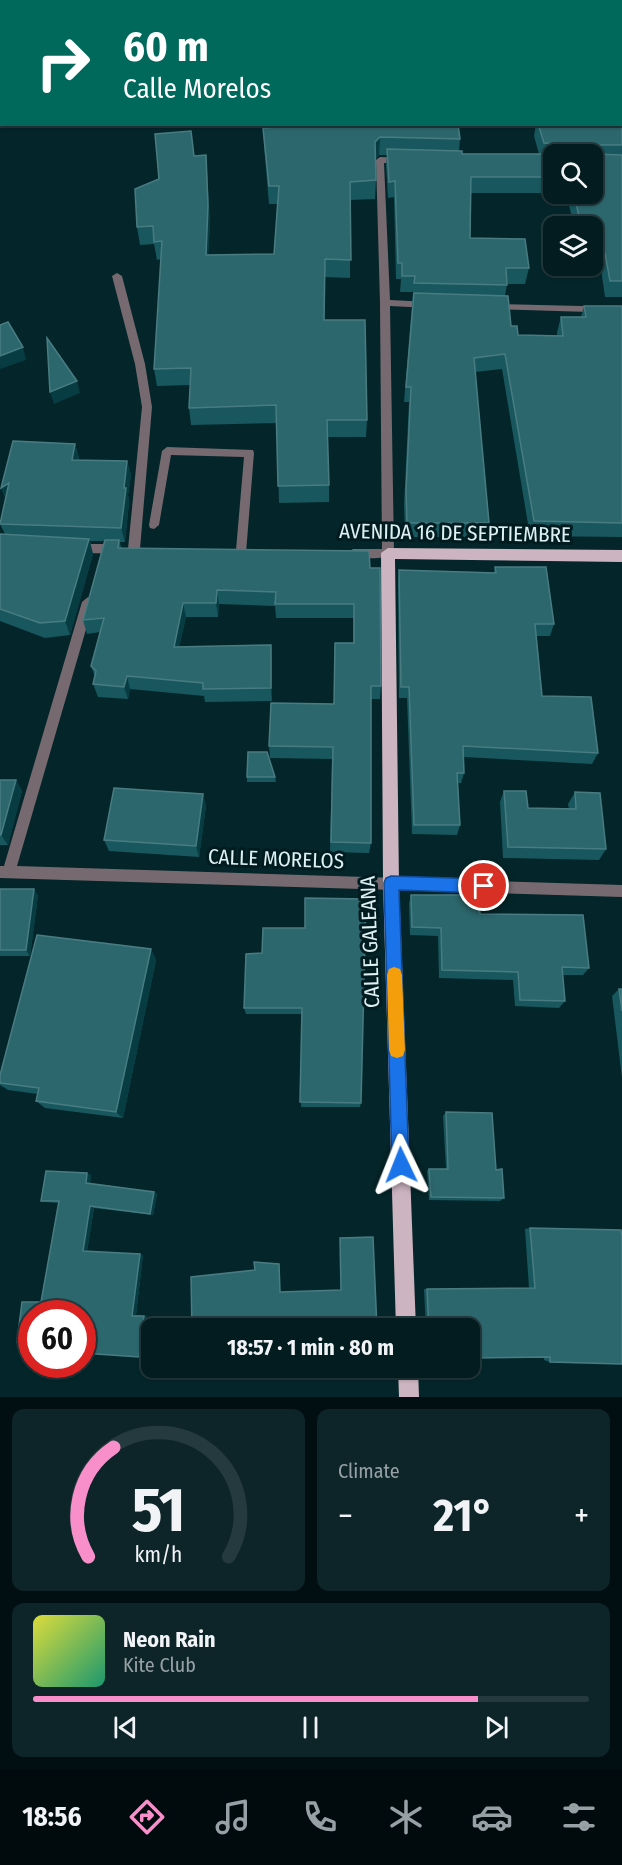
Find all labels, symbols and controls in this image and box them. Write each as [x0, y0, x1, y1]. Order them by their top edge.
text: 60 m [123, 22, 209, 72]
icon: right [24, 24, 102, 102]
text: Calle Morelos [123, 73, 271, 105]
map controls [543, 144, 603, 276]
button: search [543, 144, 603, 204]
button: layers [543, 216, 603, 276]
street label: AVENIDA 16 DE SEPTIEMBRE [339, 518, 571, 548]
street label: CALLE MORELOS [207, 844, 345, 874]
pin [458, 860, 509, 911]
icon: arrive [467, 869, 500, 902]
street label: CALLE GALEANA [355, 875, 385, 1009]
position arrow [369, 1133, 433, 1197]
speed limit sign: 60 [18, 1300, 96, 1378]
text: 18:57 · 1 min · 80 m [227, 1334, 394, 1361]
text: Climate [338, 1459, 400, 1483]
text: 51 [132, 1473, 185, 1548]
text: 21° [433, 1489, 494, 1543]
text: − [338, 1496, 353, 1536]
text: + [574, 1496, 589, 1536]
text: km/h [135, 1542, 182, 1568]
text: Neon Rain [123, 1626, 216, 1653]
text: Kite Club [123, 1653, 196, 1677]
icon: previous [109, 1711, 142, 1744]
icon: pause [294, 1711, 327, 1744]
icon: next [480, 1711, 513, 1744]
icon: directions [126, 1796, 168, 1838]
icon: music [212, 1796, 254, 1838]
icon: phone [299, 1796, 341, 1838]
icon: climate [385, 1796, 427, 1838]
icon: car [471, 1796, 513, 1838]
icon: filters [558, 1796, 600, 1838]
text: 18:56 [22, 1801, 82, 1833]

